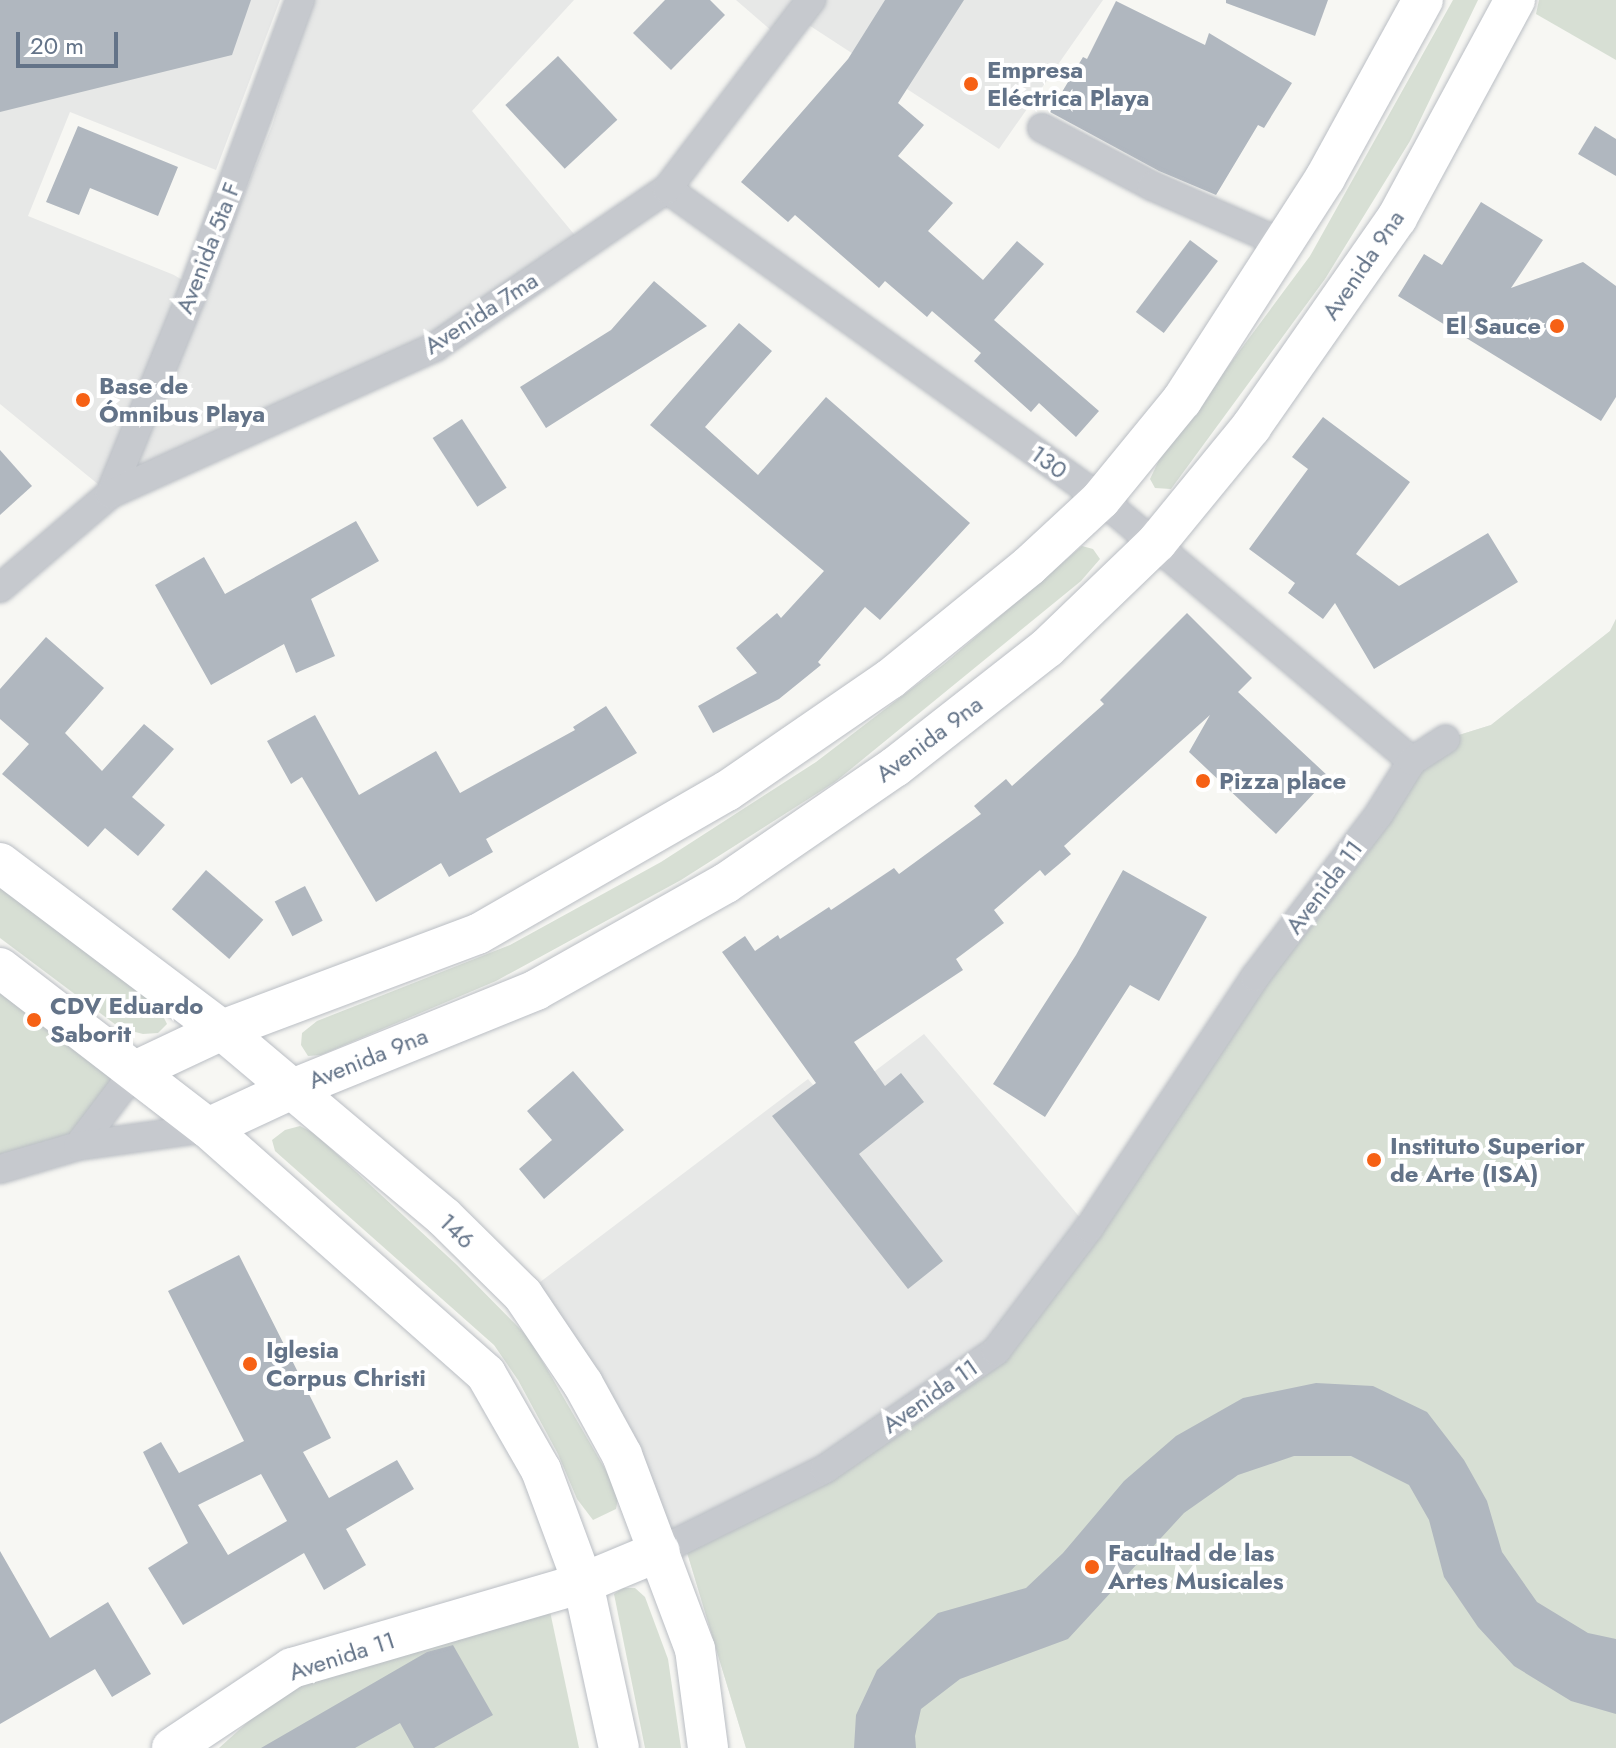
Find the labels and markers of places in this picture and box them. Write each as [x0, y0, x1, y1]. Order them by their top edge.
place label: Empresa Eléctrica Playa [987, 56, 1149, 112]
marker: Empresa Eléctrica Playa [962, 75, 980, 93]
place label: El Sauce [1446, 312, 1541, 340]
marker: El Sauce [1548, 317, 1566, 335]
place label: Base de Ómnibus Playa [99, 372, 265, 428]
marker: Base de Ómnibus Playa [74, 391, 92, 409]
place label: Pizza place [1219, 767, 1346, 795]
marker: Pizza place [1194, 772, 1212, 790]
place label: CDV Eduardo Saborit [50, 992, 203, 1048]
marker: CDV Eduardo Saborit [25, 1011, 43, 1029]
place label: Instituto Superior de Arte (ISA) [1390, 1132, 1585, 1188]
marker: Instituto Superior de Arte (ISA) [1365, 1151, 1383, 1169]
place label: Iglesia Corpus Christi [266, 1336, 426, 1392]
marker: Iglesia Corpus Christi [241, 1355, 259, 1373]
place label: Facultad de las Artes Musicales [1108, 1539, 1284, 1595]
marker: Facultad de las Artes Musicales [1083, 1558, 1101, 1576]

